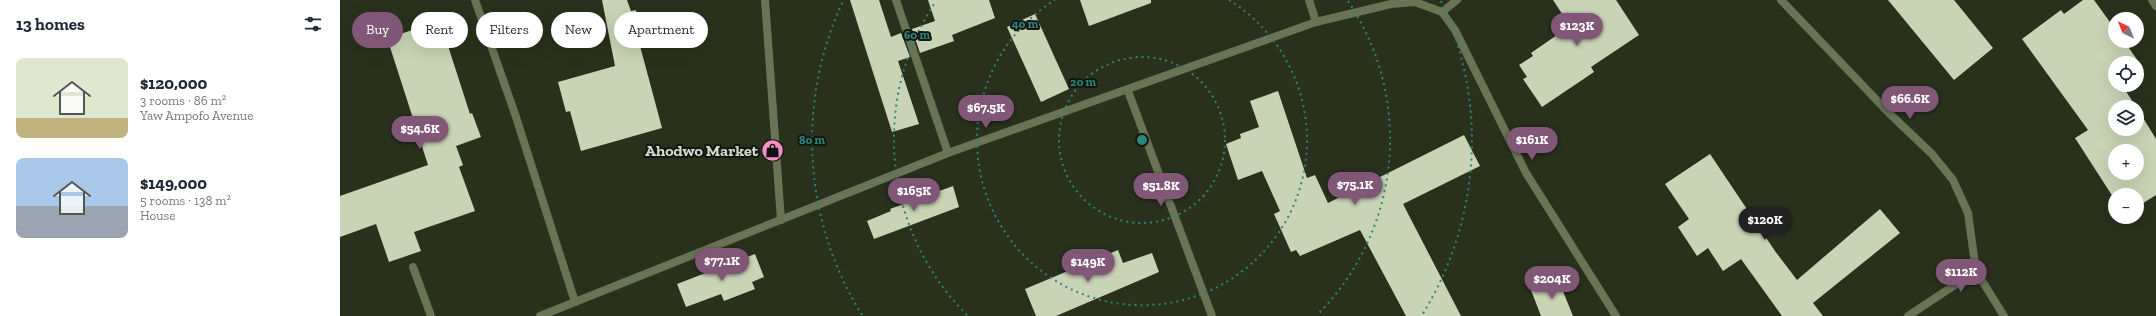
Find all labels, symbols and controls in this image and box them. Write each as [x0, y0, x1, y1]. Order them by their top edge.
chip: Buy [352, 12, 403, 48]
chip: Rent [411, 12, 468, 48]
chip: Filters [476, 12, 543, 48]
chip: New [551, 12, 606, 48]
chip: Apartment [614, 12, 708, 48]
north arrow [2108, 12, 2144, 48]
map controls [2108, 12, 2144, 224]
icon: filters [302, 13, 324, 35]
pin: $123K [1549, 13, 1605, 47]
text: 13 homes [16, 14, 85, 34]
text: 40 m [1012, 17, 1039, 31]
text: $123K [1560, 18, 1594, 33]
text: 60 m [904, 28, 931, 42]
button: locate [2108, 56, 2144, 92]
text: $120,000 [140, 73, 207, 93]
icon: home [48, 74, 96, 122]
text: 20 m [1070, 75, 1097, 89]
pin: $66.6K [1877, 86, 1943, 120]
text: $66.6K [1891, 91, 1929, 106]
text: 3 rooms · 86 m² [140, 93, 226, 108]
pin: $67.5K [953, 95, 1019, 129]
text: $67.5K [967, 100, 1005, 115]
button: layers [2108, 100, 2144, 136]
text: Yaw Ampofo Avenue [140, 108, 253, 123]
pin: $54.6K [387, 116, 453, 150]
text: $54.6K [400, 121, 440, 136]
pin: $161K [1504, 127, 1560, 161]
text: $161K [1516, 132, 1548, 147]
text: 80 m [799, 133, 826, 147]
centre of rings [1135, 133, 1149, 147]
shop icon: Ahodwo Market [760, 137, 786, 163]
place label: Ahodwo Market [645, 141, 759, 160]
button: + [2108, 144, 2144, 180]
pin: $75.1K [1322, 172, 1388, 206]
text: $149,000 [140, 173, 207, 193]
pin: $51.8K [1128, 173, 1194, 207]
icon: home [48, 174, 96, 222]
text: $75.1K [1337, 177, 1373, 192]
pin: $165K [886, 178, 942, 212]
text: $51.8K [1142, 178, 1180, 193]
text: $165K [897, 183, 931, 198]
button: − [2108, 188, 2144, 224]
text: 5 rooms · 138 m² [140, 193, 231, 208]
pin: $120K [1737, 207, 1793, 241]
text: House [140, 208, 175, 223]
text: $120K [1748, 212, 1782, 227]
pin: $77.1K [689, 248, 755, 282]
pin: $149K [1060, 249, 1116, 283]
text: $77.1K [704, 253, 740, 268]
text: $149K [1071, 254, 1105, 269]
pin: $112K [1933, 259, 1989, 293]
text: $112K [1945, 264, 1977, 279]
pin: $204K [1524, 266, 1580, 300]
text: $204K [1533, 271, 1571, 286]

